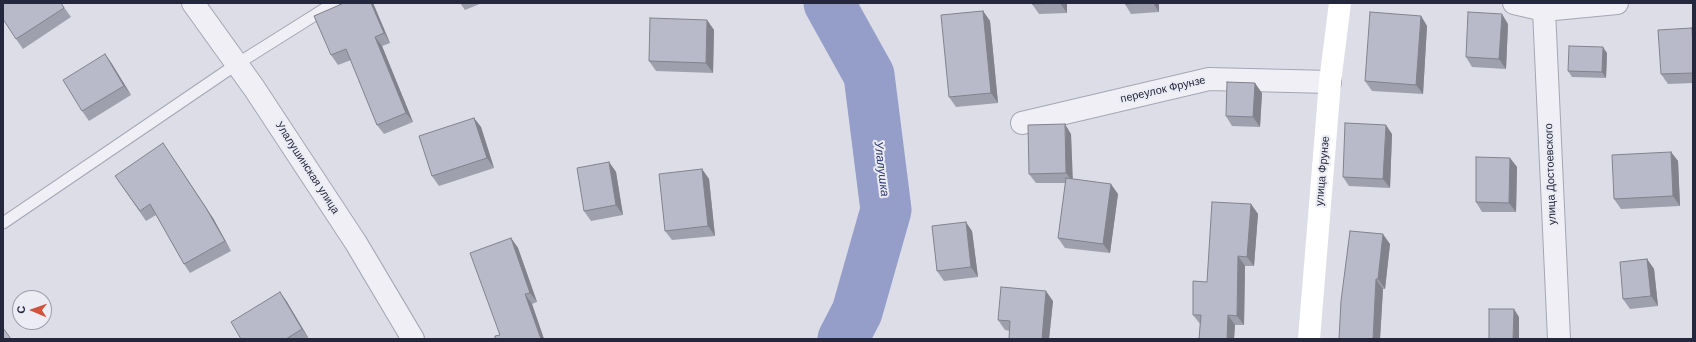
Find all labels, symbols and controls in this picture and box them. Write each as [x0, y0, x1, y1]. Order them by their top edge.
street label: переулок Фрунзе [1119, 74, 1207, 106]
street label: Улалушинская улица [272, 119, 342, 217]
street label: улица Достоевского [1543, 123, 1559, 225]
street label: улица Фрунзе [1313, 135, 1333, 207]
water label: Улалушка [870, 141, 892, 197]
north arrow [12, 290, 52, 330]
text: С [14, 305, 28, 314]

